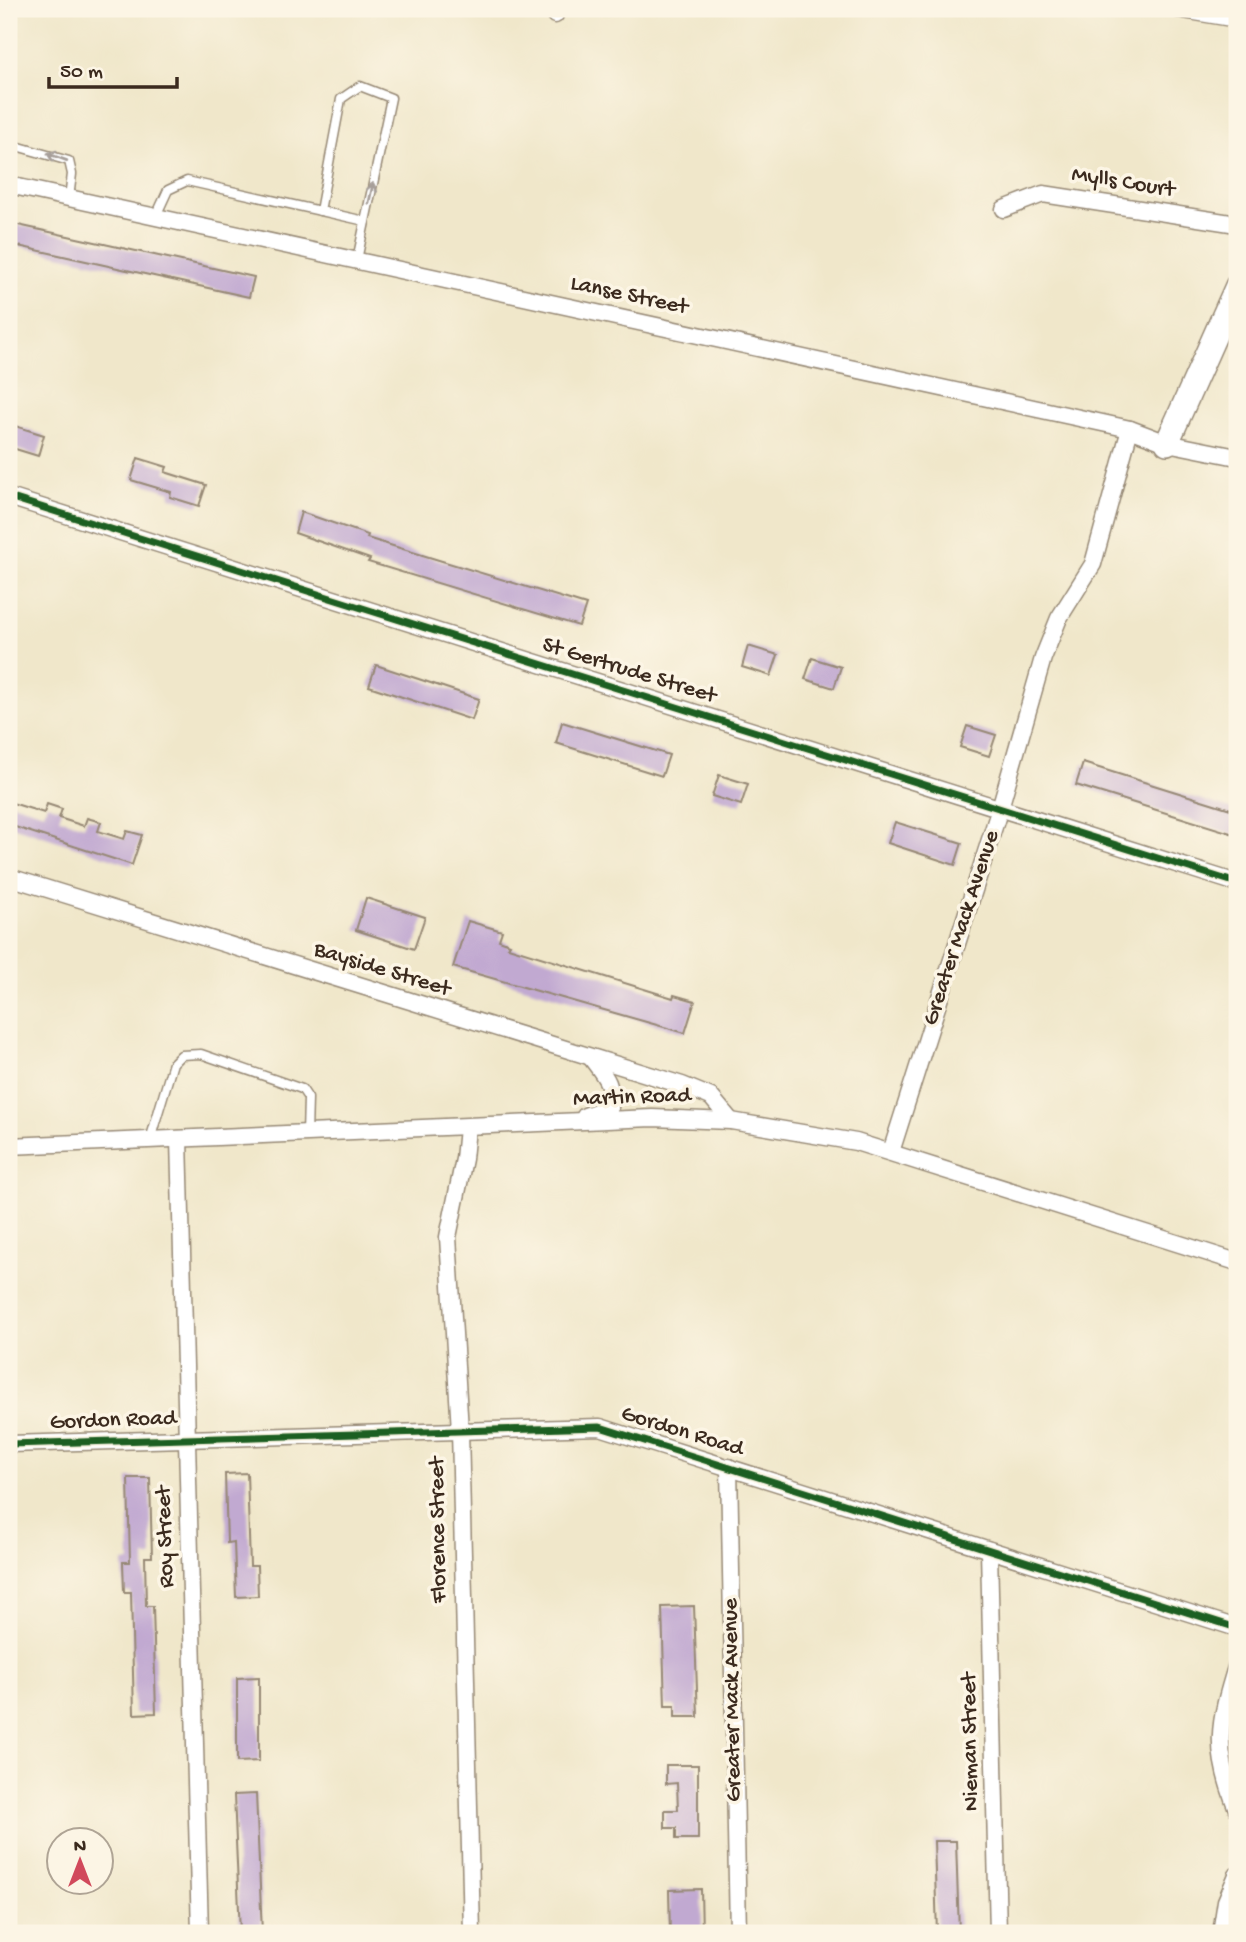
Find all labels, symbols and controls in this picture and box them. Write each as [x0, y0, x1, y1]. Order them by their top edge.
scale bar [49, 46, 177, 90]
text: 50 m [60, 61, 103, 86]
one-way arrow [46, 149, 68, 162]
street label: Mylls Court [1069, 162, 1178, 205]
one-way arrow [364, 182, 378, 205]
street label: Lanse Street [568, 270, 692, 322]
street label: St Gertrude Street [539, 632, 721, 711]
street label: Greater Mack Avenue [918, 826, 1007, 1029]
street label: Bayside Street [309, 936, 455, 1004]
street label: Martin Road [573, 1082, 693, 1114]
street label: Gordon Road [618, 1401, 748, 1464]
street label: Gordon Road [49, 1405, 178, 1437]
street label: Florence Street [424, 1455, 454, 1604]
street label: Roy Street [151, 1484, 181, 1588]
street label: Greater Mack Avenue [718, 1597, 748, 1802]
street label: Nieman Street [956, 1671, 986, 1812]
north arrow [46, 1826, 116, 1896]
text: N [74, 1836, 86, 1859]

